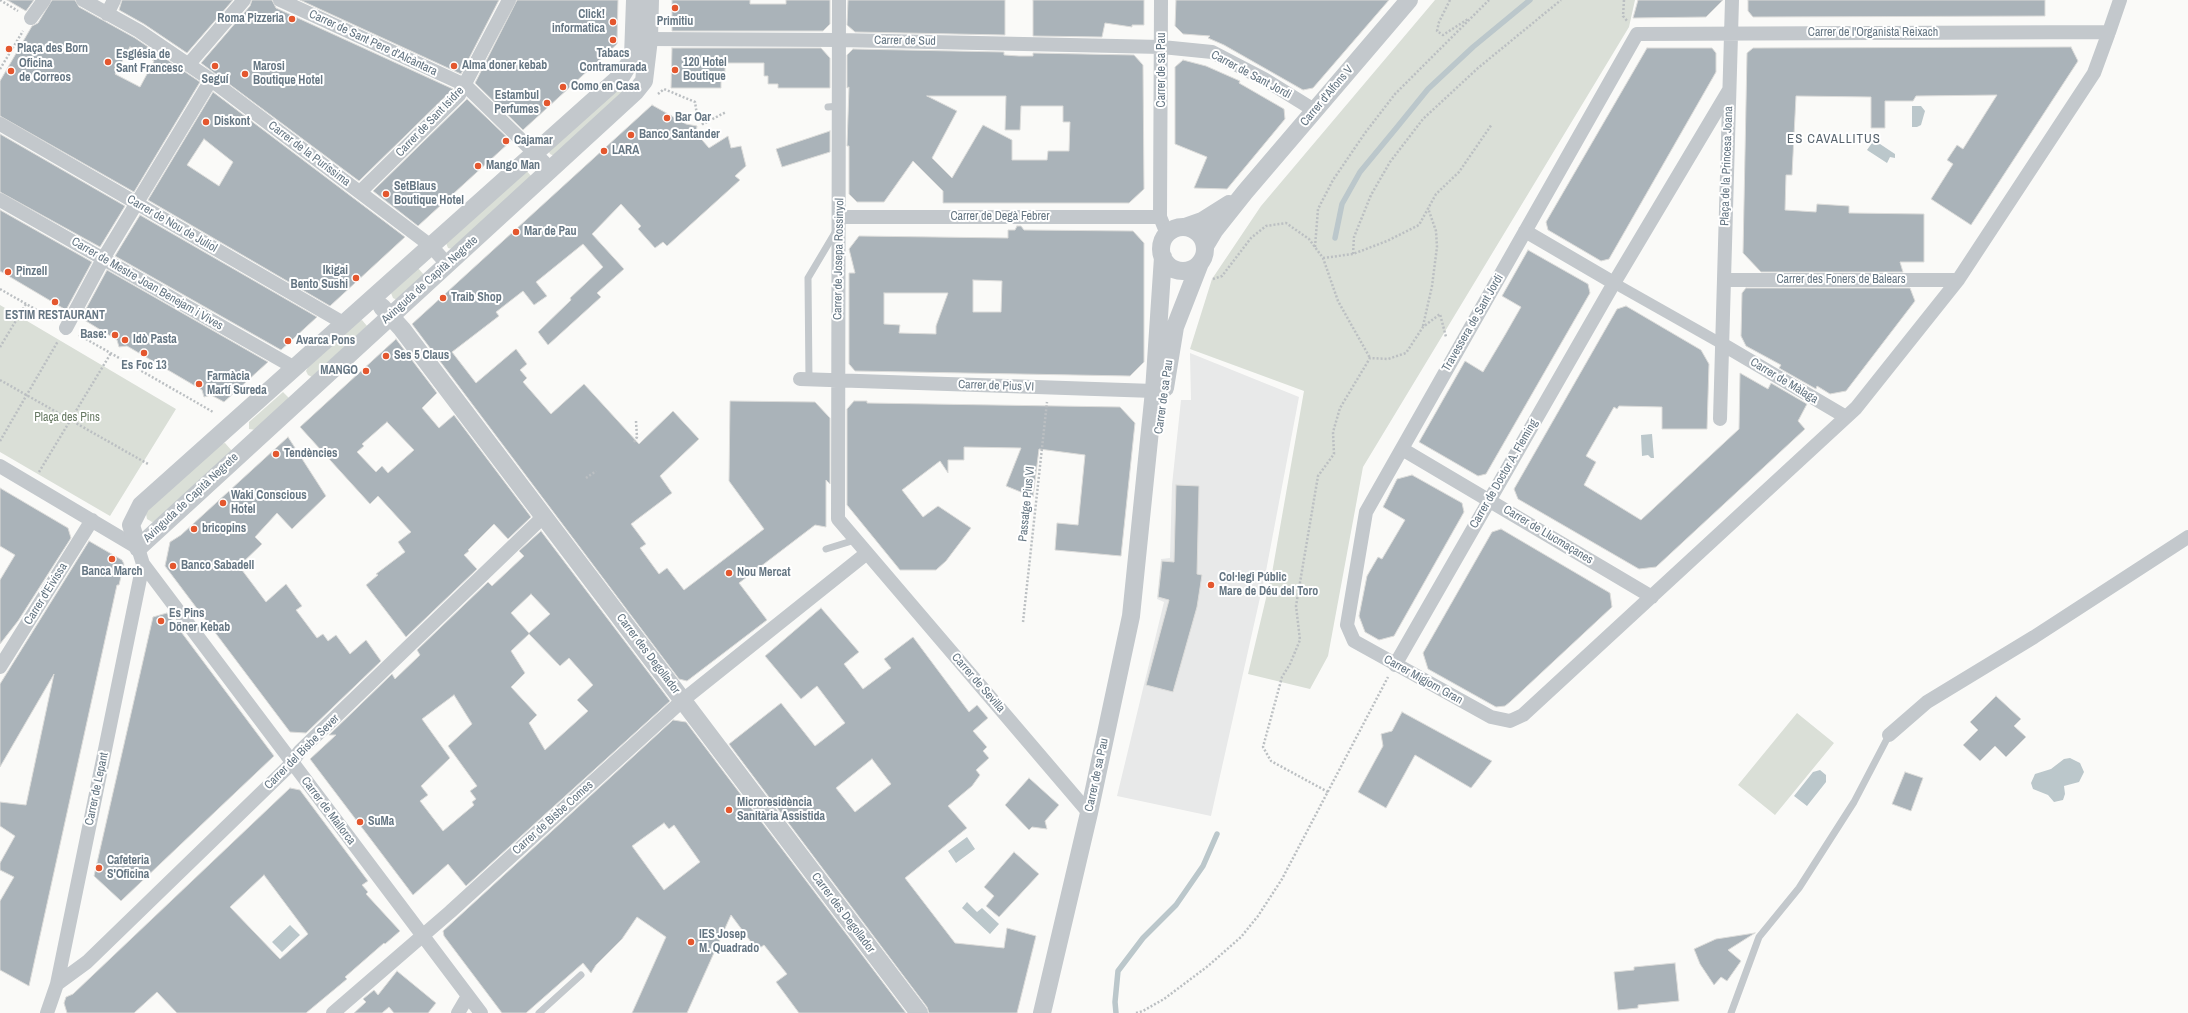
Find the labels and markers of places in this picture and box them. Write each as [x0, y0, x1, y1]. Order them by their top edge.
marker: Primitiu [670, 3, 680, 13]
place label: Click! informatica [552, 8, 605, 36]
place label: Roma Pizzeria [217, 12, 284, 26]
marker: Roma Pizzeria [287, 14, 297, 24]
place label: Primitiu [657, 15, 693, 29]
marker: Click! informatica [608, 17, 618, 27]
marker: Tabacs Contramurada [608, 35, 618, 45]
place label: Plaça des Born [17, 42, 88, 56]
marker: Plaça des Born [4, 44, 14, 54]
place label: Tabacs Contramurada [579, 47, 647, 75]
place label: Església de Sant Francesc [116, 48, 183, 76]
place label: 120 Hotel Boutique [683, 56, 727, 84]
place label: Oficina de Correos [19, 57, 71, 85]
marker: Església de Sant Francesc [103, 57, 113, 67]
place label: Alma doner kebab [462, 59, 547, 73]
place label: Marosi Boutique Hotel [253, 60, 323, 88]
marker: Seguí [210, 61, 220, 71]
marker: Alma doner kebab [449, 61, 459, 71]
marker: 120 Hotel Boutique [670, 65, 680, 75]
marker: Oficina de Correos [6, 66, 16, 76]
marker: Marosi Boutique Hotel [240, 69, 250, 79]
place label: Seguí [202, 73, 228, 87]
place label: Como en Casa [571, 80, 639, 94]
marker: Como en Casa [558, 82, 568, 92]
place label: Estambul Perfumes [494, 89, 539, 117]
marker: Estambul Perfumes [542, 98, 552, 108]
place label: Bar Oar [675, 111, 711, 125]
marker: Bar Oar [662, 113, 672, 123]
place label: Diskont [214, 115, 250, 129]
marker: Diskont [201, 117, 211, 127]
place label: Banco Santander [639, 128, 720, 142]
marker: Banco Santander [626, 130, 636, 140]
place label: Cajamar [514, 134, 553, 148]
marker: Cajamar [501, 136, 511, 146]
place label: LARA [612, 144, 639, 158]
marker: LARA [599, 146, 609, 156]
place label: Mango Man [486, 159, 540, 173]
marker: Mango Man [473, 161, 483, 171]
place label: SetBlaus Boutique Hotel [394, 180, 464, 208]
marker: SetBlaus Boutique Hotel [381, 189, 391, 199]
place label: Mar de Pau [524, 225, 576, 239]
marker: Mar de Pau [511, 227, 521, 237]
place label: Ikigai Bento Sushi [291, 264, 348, 292]
place label: Pinzell [16, 265, 47, 279]
marker: Pinzell [3, 267, 13, 277]
marker: Ikigai Bento Sushi [351, 273, 361, 283]
place label: Traib Shop [451, 291, 502, 305]
marker: Traib Shop [438, 293, 448, 303]
marker: ESTIM RESTAURANT [50, 297, 60, 307]
place label: ESTIM RESTAURANT [5, 309, 105, 323]
place label: Base: [80, 328, 107, 342]
marker: Base: [110, 330, 120, 340]
place label: Idò Pasta [133, 333, 177, 347]
place label: Avarca Pons [296, 334, 355, 348]
marker: Idò Pasta [120, 335, 130, 345]
marker: Avarca Pons [283, 336, 293, 346]
marker: Es Foc 13 [139, 348, 149, 358]
place label: Ses 5 Claus [394, 349, 449, 363]
marker: Ses 5 Claus [381, 351, 391, 361]
place label: Es Foc 13 [121, 359, 167, 373]
place label: MANGO [320, 364, 358, 378]
marker: MANGO [361, 366, 371, 376]
place label: Farmàcia Martí Sureda [207, 370, 267, 398]
marker: Farmàcia Martí Sureda [194, 379, 204, 389]
place label: Tendències [284, 447, 337, 461]
marker: Tendències [271, 449, 281, 459]
place label: Waki Conscious Hotel [231, 489, 307, 517]
marker: Waki Conscious Hotel [218, 498, 228, 508]
place label: bricopins [202, 522, 246, 536]
marker: bricopins [189, 524, 199, 534]
marker: Banca March [107, 554, 117, 564]
place label: Banco Sabadell [181, 559, 254, 573]
marker: Banco Sabadell [168, 561, 178, 571]
place label: Banca March [81, 565, 143, 579]
place label: Nou Mercat [737, 566, 791, 580]
marker: Nou Mercat [724, 568, 734, 578]
place label: Col·legi Públic Mare de Déu del Toro [1219, 571, 1318, 599]
marker: Col·legi Públic Mare de Déu del Toro [1206, 580, 1216, 590]
place label: Es Pins Döner Kebab [169, 607, 230, 635]
marker: Es Pins Döner Kebab [156, 616, 166, 626]
place label: Microresidència Sanitària Assistida [737, 796, 825, 824]
marker: Microresidència Sanitària Assistida [724, 805, 734, 815]
place label: SuMa [368, 815, 394, 829]
marker: SuMa [355, 817, 365, 827]
place label: Cafeteria S'Oficina [107, 854, 149, 882]
marker: Cafeteria S'Oficina [94, 863, 104, 873]
place label: IES Josep M. Quadrado [699, 928, 759, 956]
marker: IES Josep M. Quadrado [686, 937, 696, 947]

